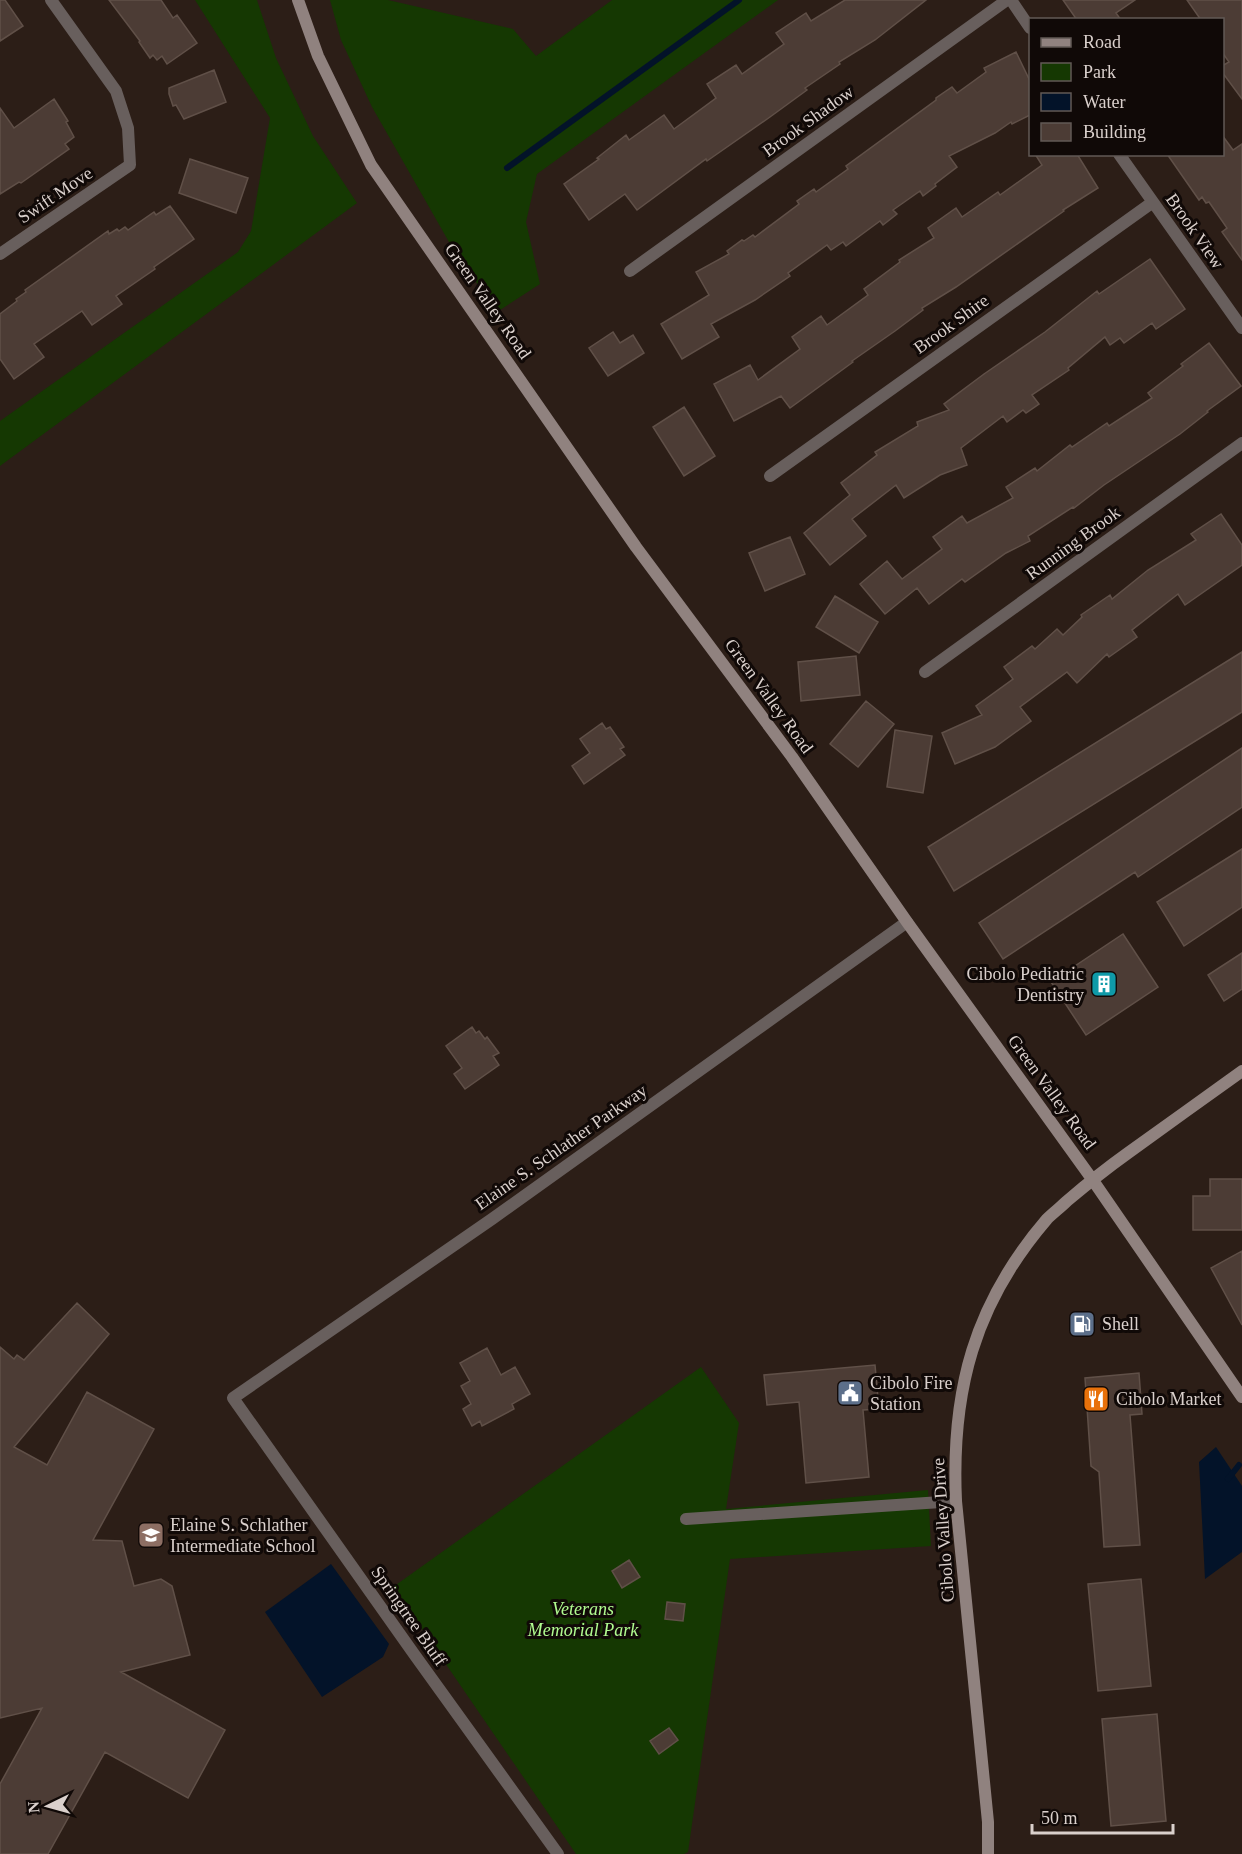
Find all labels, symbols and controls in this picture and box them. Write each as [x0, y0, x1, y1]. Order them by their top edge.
legend [1029, 18, 1224, 156]
text: Road [1083, 32, 1121, 52]
text: Park [1083, 62, 1116, 82]
street label: Brook Shadow [759, 81, 857, 161]
text: Water [1083, 92, 1126, 112]
text: Building [1083, 122, 1146, 142]
street label: Swift Move [14, 163, 96, 227]
street label: Brook View [1162, 190, 1228, 272]
street label: Green Valley Road [441, 239, 535, 363]
street label: Brook Shire [910, 290, 992, 358]
street label: Running Brook [1022, 502, 1124, 584]
street label: Green Valley Road [721, 635, 817, 757]
place label: Cibolo Pediatric Dentistry [967, 964, 1084, 1005]
building icon: Cibolo Pediatric Dentistry [1089, 969, 1119, 999]
street label: Green Valley Road [1004, 1031, 1100, 1153]
street label: Elaine S. Schlather Parkway [471, 1080, 651, 1214]
fuel station icon: Shell [1067, 1309, 1097, 1339]
place label: Shell [1102, 1314, 1139, 1334]
place label: Cibolo Fire Station [870, 1373, 953, 1414]
public building icon: Cibolo Fire Station [835, 1378, 865, 1408]
restaurant icon: Cibolo Market [1081, 1384, 1111, 1414]
place label: Cibolo Market [1116, 1389, 1222, 1409]
street label: Cibolo Valley Drive [928, 1457, 958, 1603]
place label: Elaine S. Schlather Intermediate School [170, 1515, 315, 1556]
school or university icon: Elaine S. Schlather Intermediate School [136, 1520, 166, 1550]
street label: Springtree Bluff [367, 1562, 451, 1670]
park label: Veterans Memorial Park [527, 1599, 639, 1640]
north arrow [18, 1776, 78, 1836]
scale bar [1032, 1797, 1173, 1835]
text: N [25, 1800, 43, 1814]
text: 50 m [1041, 1808, 1078, 1828]

